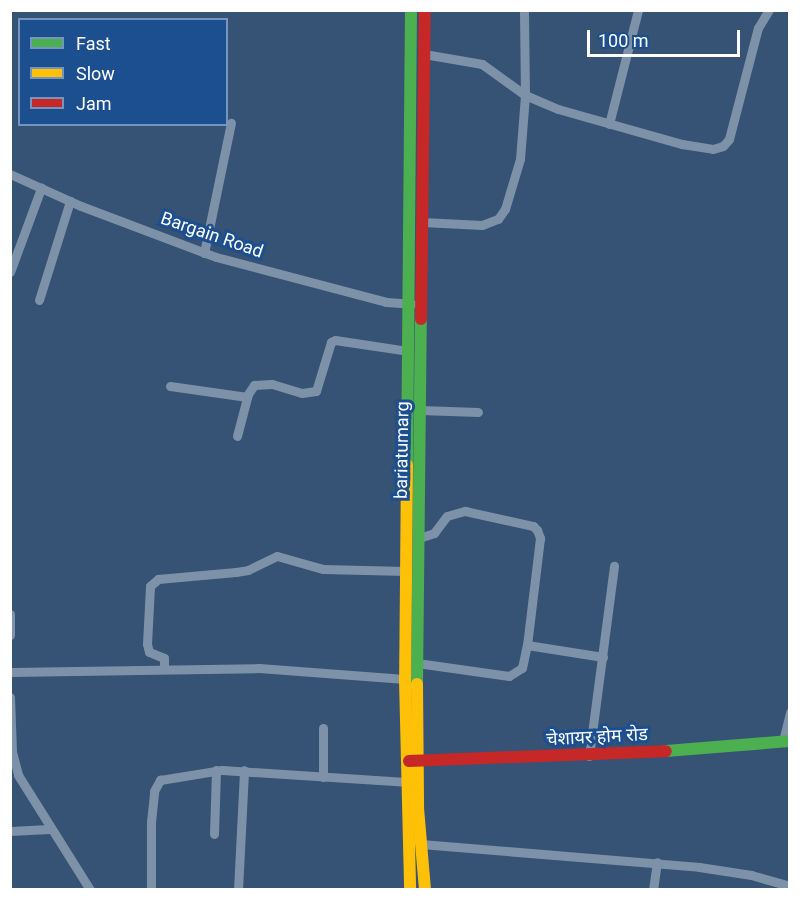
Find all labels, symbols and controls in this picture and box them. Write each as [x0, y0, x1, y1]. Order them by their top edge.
legend [18, 18, 228, 126]
scale bar [590, 18, 743, 56]
text: 100 m [598, 30, 649, 51]
text: Fast [76, 33, 111, 54]
text: Slow [76, 63, 115, 84]
text: Jam [76, 93, 112, 114]
street label: Bargain Road [158, 207, 266, 263]
street label: bariatumarg [390, 401, 414, 499]
street label: चेशायर होम रोड [546, 724, 648, 750]

